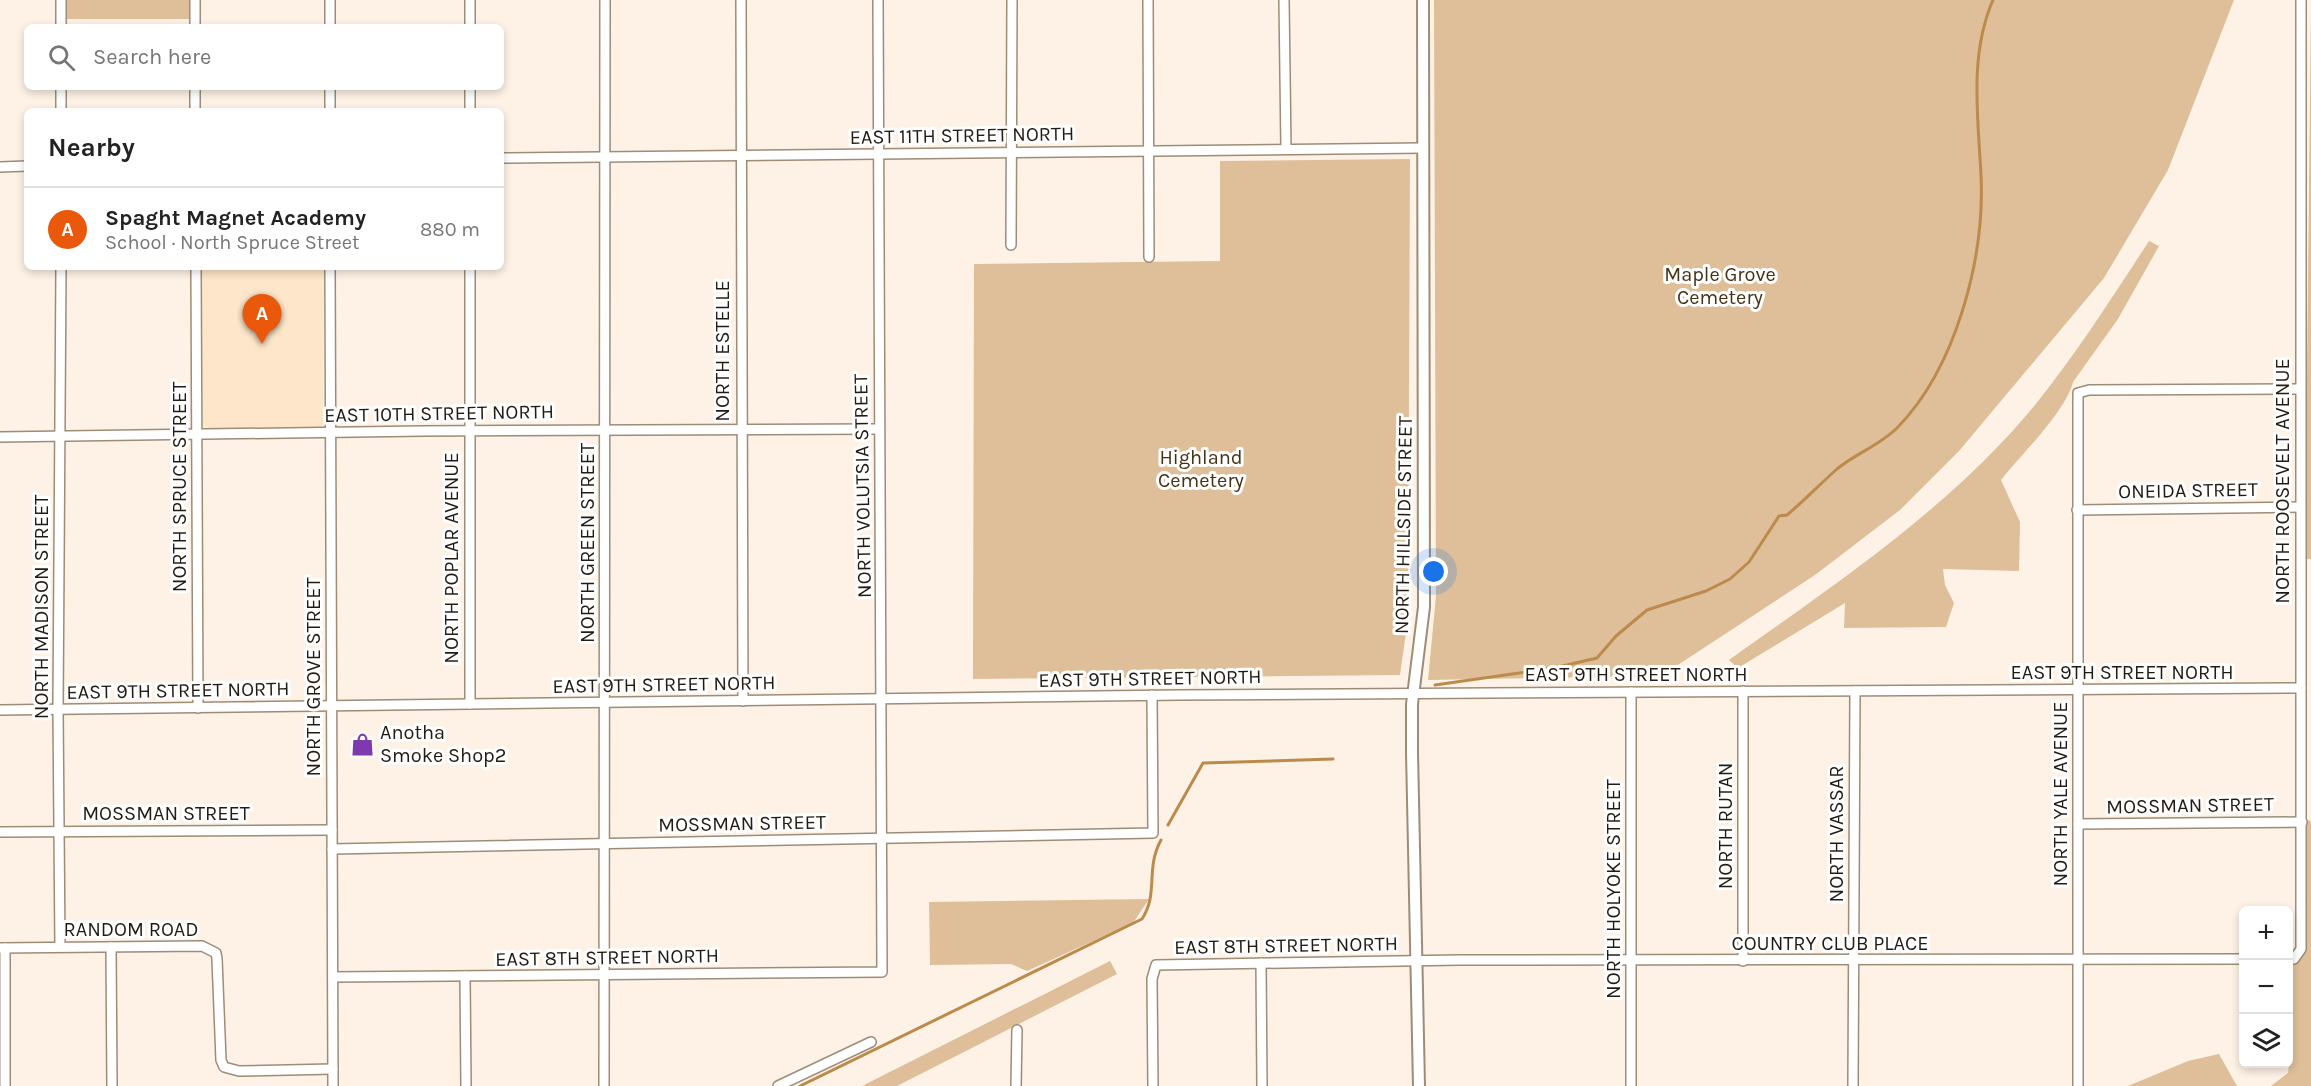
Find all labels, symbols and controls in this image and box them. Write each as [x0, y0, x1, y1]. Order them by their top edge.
search box [24, 24, 504, 90]
icon: search [45, 41, 78, 74]
text: Search here [93, 44, 211, 70]
street label: EAST 11TH STREET NORTH [849, 122, 1075, 149]
text: Nearby [48, 132, 135, 163]
text: Spaght Magnet Academy [105, 205, 366, 231]
text: A [61, 218, 74, 241]
text: 880 m [420, 218, 480, 241]
text: School · North Spruce Street [105, 231, 360, 254]
park label: Maple Grove Cemetery [1664, 263, 1776, 309]
street label: NORTH ESTELLE [711, 280, 734, 422]
pin: A [242, 294, 282, 344]
street label: NORTH ROOSEVELT AVENUE [2271, 358, 2294, 604]
street label: NORTH VOLUTSIA STREET [849, 374, 876, 598]
street label: NORTH SPRUCE STREET [168, 382, 191, 592]
street label: EAST 10TH STREET NORTH [324, 400, 554, 427]
street label: NORTH HILLSIDE STREET [1390, 416, 1417, 634]
street label: NORTH GREEN STREET [576, 443, 599, 643]
park label: Highland Cemetery [1158, 446, 1244, 492]
street label: NORTH POPLAR AVENUE [440, 452, 463, 664]
street label: ONEIDA STREET [2118, 478, 2258, 503]
street label: NORTH MADISON STREET [30, 495, 53, 719]
your location [1419, 557, 1448, 586]
street label: NORTH GROVE STREET [302, 578, 325, 776]
street label: EAST 9TH STREET NORTH [2010, 661, 2234, 684]
street label: EAST 9TH STREET NORTH [1524, 663, 1748, 686]
street label: EAST 9TH STREET NORTH [1038, 665, 1262, 692]
street label: EAST 9TH STREET NORTH [552, 671, 776, 698]
street label: EAST 9TH STREET NORTH [66, 677, 290, 704]
street label: NORTH YALE AVENUE [2049, 702, 2072, 886]
place label: Anotha Smoke Shop2 [380, 721, 506, 767]
shop icon: Anotha Smoke Shop2 [349, 731, 375, 757]
street label: NORTH RUTAN [1714, 763, 1737, 889]
street label: NORTH VASSAR [1825, 766, 1848, 903]
street label: NORTH HOLYOKE STREET [1602, 779, 1625, 999]
street label: MOSSMAN STREET [2106, 793, 2274, 818]
street label: MOSSMAN STREET [82, 802, 250, 825]
street label: MOSSMAN STREET [658, 811, 826, 836]
map controls [2239, 906, 2293, 1068]
button: + [2239, 906, 2293, 960]
street label: RANDOM ROAD [63, 918, 199, 941]
street label: EAST 8TH STREET NORTH [1174, 932, 1398, 959]
street label: COUNTRY CLUB PLACE [1731, 932, 1929, 955]
street label: EAST 8TH STREET NORTH [495, 944, 719, 971]
button: − [2239, 960, 2293, 1014]
button: layers [2239, 1014, 2293, 1068]

